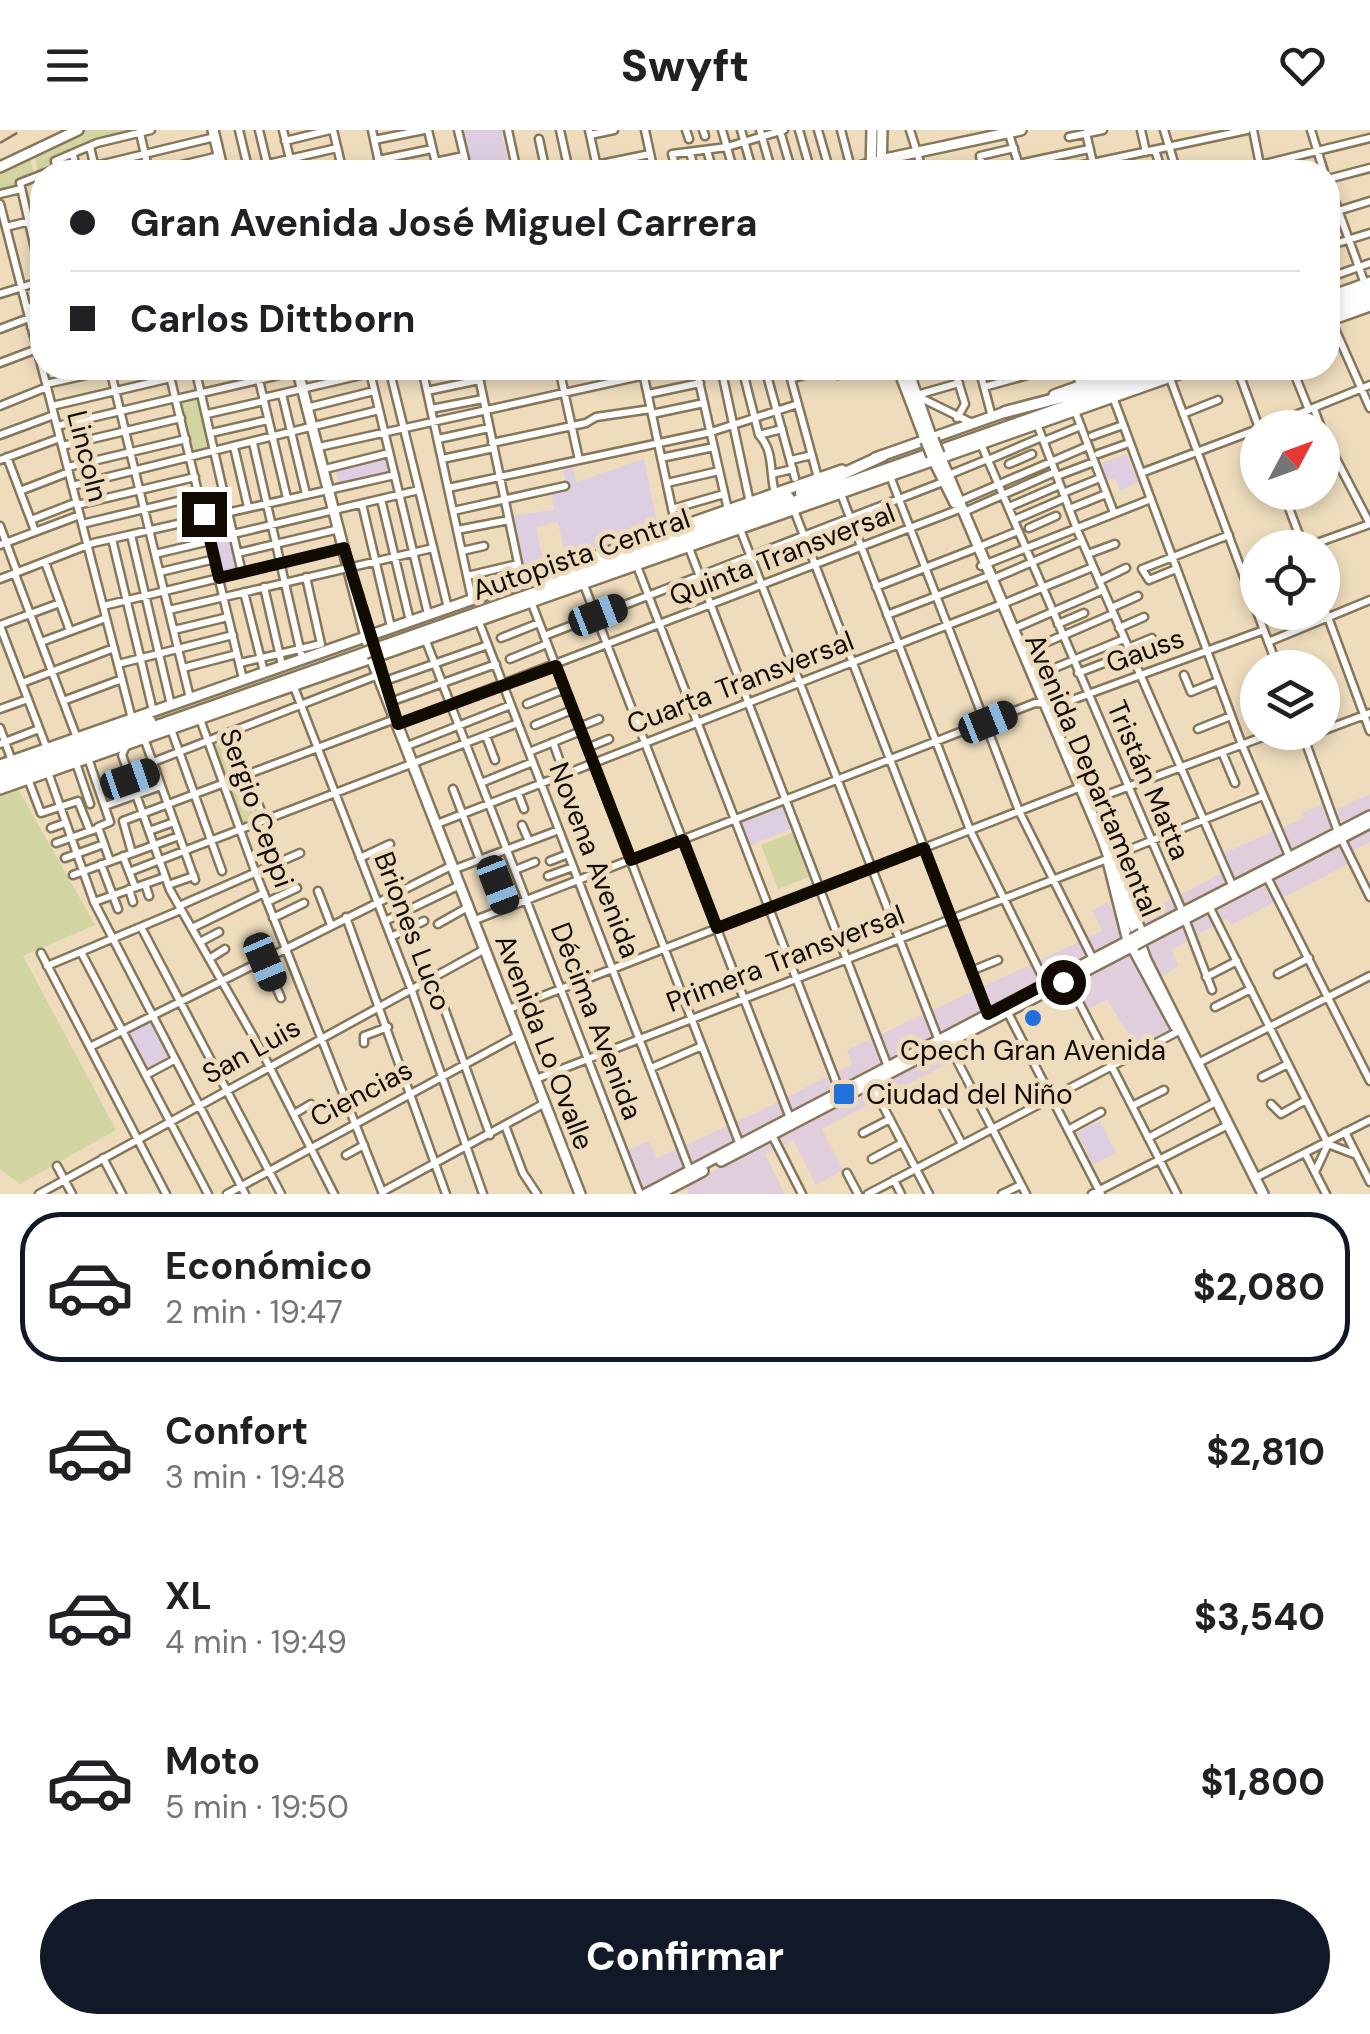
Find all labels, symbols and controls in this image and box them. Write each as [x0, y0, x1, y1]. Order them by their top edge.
text: Swyft [621, 36, 749, 95]
icon: menu [40, 38, 95, 93]
icon: heart [1275, 38, 1330, 93]
text: Gran Avenida José Miguel Carrera [130, 198, 758, 248]
text: Carlos Dittborn [130, 294, 416, 344]
street label: Lincoln [58, 407, 117, 505]
north arrow [1240, 410, 1340, 510]
map controls [1240, 410, 1340, 750]
route end [182, 492, 227, 537]
street label: Quinta Transversal [664, 494, 900, 615]
street label: Autopista Central [467, 500, 695, 609]
button: locate [1240, 530, 1340, 630]
car [565, 590, 631, 640]
street label: Gauss [1101, 619, 1189, 682]
street label: Cuarta Transversal [621, 622, 859, 743]
street label: Avenida Departamental [1016, 628, 1169, 922]
button: layers [1240, 650, 1340, 750]
street label: Tristán Matta [1098, 695, 1199, 866]
car [955, 697, 1021, 747]
street label: Sergio Ceppi [211, 724, 302, 893]
car [97, 755, 163, 803]
street label: Novena Avenida [540, 757, 649, 963]
street label: Briones Luco [365, 846, 460, 1016]
car [473, 852, 523, 918]
street label: Primera Transversal [661, 896, 910, 1021]
street label: Décima Avenida [542, 917, 651, 1125]
car [239, 929, 291, 995]
street label: Avenida Lo Ovalle [486, 929, 603, 1155]
route start [1041, 960, 1086, 1005]
marker: Cpech Gran Avenida [1022, 1007, 1044, 1029]
street label: San Luis [196, 1008, 307, 1092]
place label: Cpech Gran Avenida [900, 1032, 1166, 1069]
street label: Ciencias [304, 1051, 419, 1136]
place label: Ciudad del Niño [866, 1076, 1073, 1113]
marker: Ciudad del Niño [831, 1081, 857, 1107]
text: Económico [165, 1241, 372, 1291]
icon: car [45, 1242, 135, 1332]
text: $2,080 [1193, 1262, 1325, 1312]
text: 2 min · 19:47 [165, 1291, 343, 1333]
text: Confort [165, 1406, 308, 1456]
icon: car [45, 1407, 135, 1497]
text: $2,810 [1206, 1427, 1325, 1477]
text: 3 min · 19:48 [165, 1456, 346, 1498]
text: XL [165, 1571, 212, 1621]
icon: car [45, 1572, 135, 1662]
text: $3,540 [1194, 1592, 1325, 1642]
text: 4 min · 19:49 [165, 1621, 347, 1663]
text: Moto [165, 1736, 260, 1786]
icon: car [45, 1737, 135, 1827]
text: $1,800 [1201, 1757, 1325, 1807]
text: 5 min · 19:50 [165, 1786, 349, 1828]
button: Confirmar [40, 1899, 1330, 2014]

